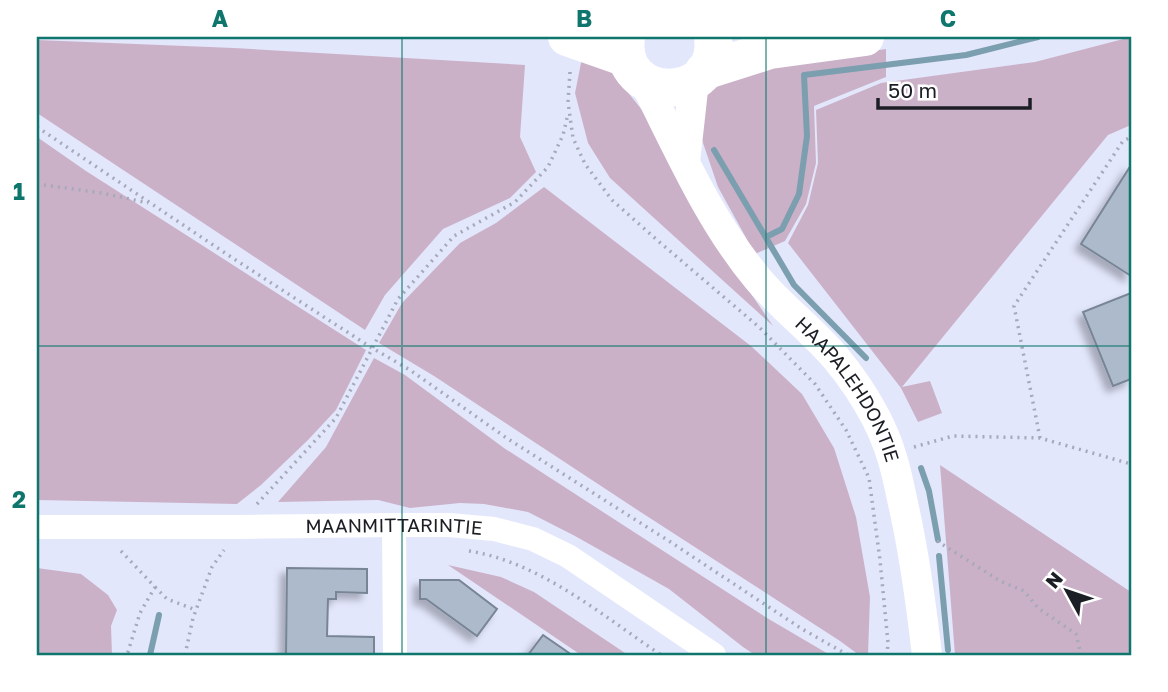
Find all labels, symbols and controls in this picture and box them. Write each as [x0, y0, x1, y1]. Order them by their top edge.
text: A [212, 4, 229, 32]
text: B [576, 4, 592, 32]
text: C [940, 4, 956, 32]
scale bar [878, 66, 1030, 110]
text: 50 m [888, 77, 937, 103]
text: 1 [13, 177, 25, 205]
street label: HAAPALEHDONTIE [791, 312, 905, 465]
text: 2 [12, 485, 26, 513]
street label: MAANMITTARINTIE [305, 513, 484, 539]
north arrow [1032, 556, 1102, 626]
text: N [1040, 567, 1067, 593]

